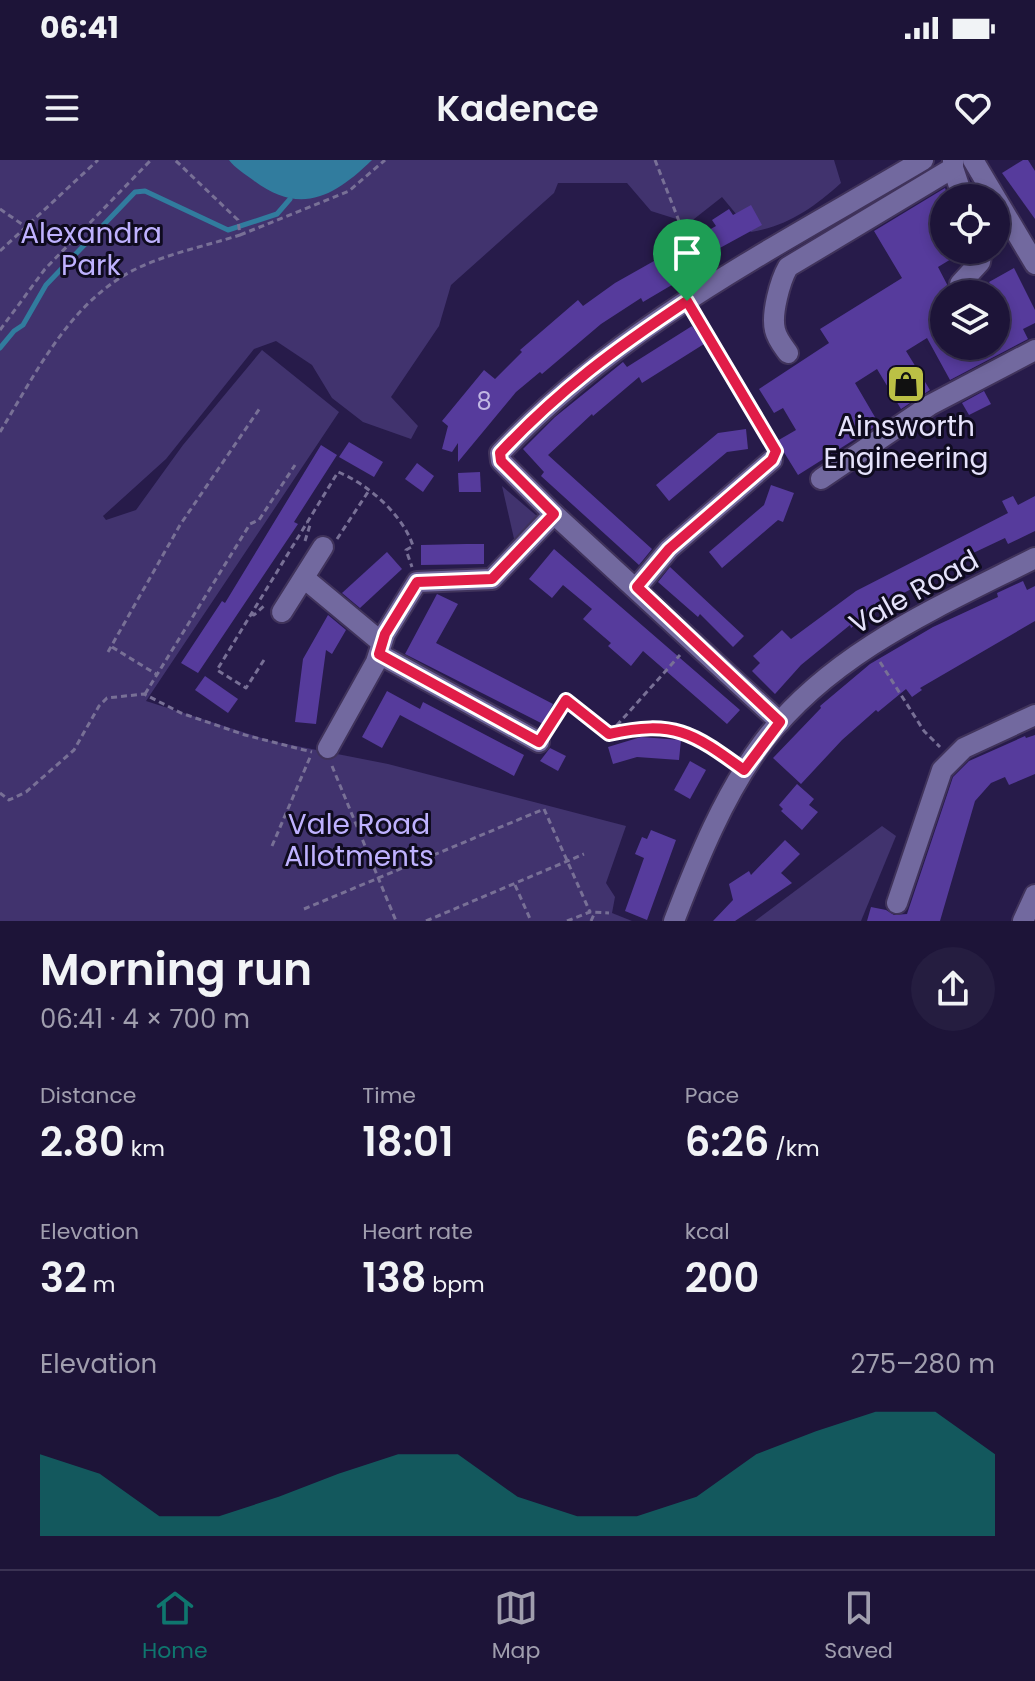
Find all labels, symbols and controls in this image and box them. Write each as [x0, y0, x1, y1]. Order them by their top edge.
text: 06:41 [40, 6, 119, 49]
text: Kadence [436, 83, 599, 134]
icon: menu [40, 86, 84, 130]
icon: heart [951, 86, 995, 130]
map controls [930, 184, 1010, 360]
button: locate [930, 184, 1010, 264]
park label: Alexandra Park [20, 214, 162, 285]
pin [653, 219, 721, 301]
icon: arrive [665, 231, 709, 275]
button: layers [930, 280, 1010, 360]
shop icon: Ainsworth Engineering [885, 363, 927, 405]
house number: 8 [476, 385, 492, 418]
place label: Ainsworth Engineering [824, 407, 988, 478]
street label: Vale Road [842, 540, 986, 644]
park label: Vale Road Allotments [284, 805, 434, 876]
text: Morning run [40, 939, 312, 1000]
button: share [911, 947, 995, 1031]
text: 06:41 · 4 × 700 m [40, 1001, 250, 1037]
text: Distance [40, 1080, 136, 1111]
text: Time [362, 1080, 416, 1111]
text: Pace [685, 1080, 739, 1111]
text: 2.80 [40, 1114, 125, 1170]
text: 18:01 [362, 1114, 453, 1170]
text: 6:26 [685, 1114, 769, 1170]
text: km [125, 1133, 165, 1164]
text: /km [769, 1133, 820, 1164]
text: Elevation [40, 1216, 139, 1247]
text: Heart rate [362, 1216, 473, 1247]
text: kcal [685, 1216, 730, 1247]
text: 32 [40, 1250, 87, 1306]
text: 138 [362, 1250, 427, 1306]
text: 200 [685, 1250, 759, 1306]
text: m [87, 1269, 115, 1300]
text: bpm [427, 1269, 485, 1300]
text: Elevation [40, 1346, 157, 1382]
text: 275–280 m [851, 1346, 995, 1382]
tab: Home [142, 1586, 208, 1667]
tab: Map [492, 1586, 540, 1667]
tab: Saved [824, 1586, 893, 1667]

